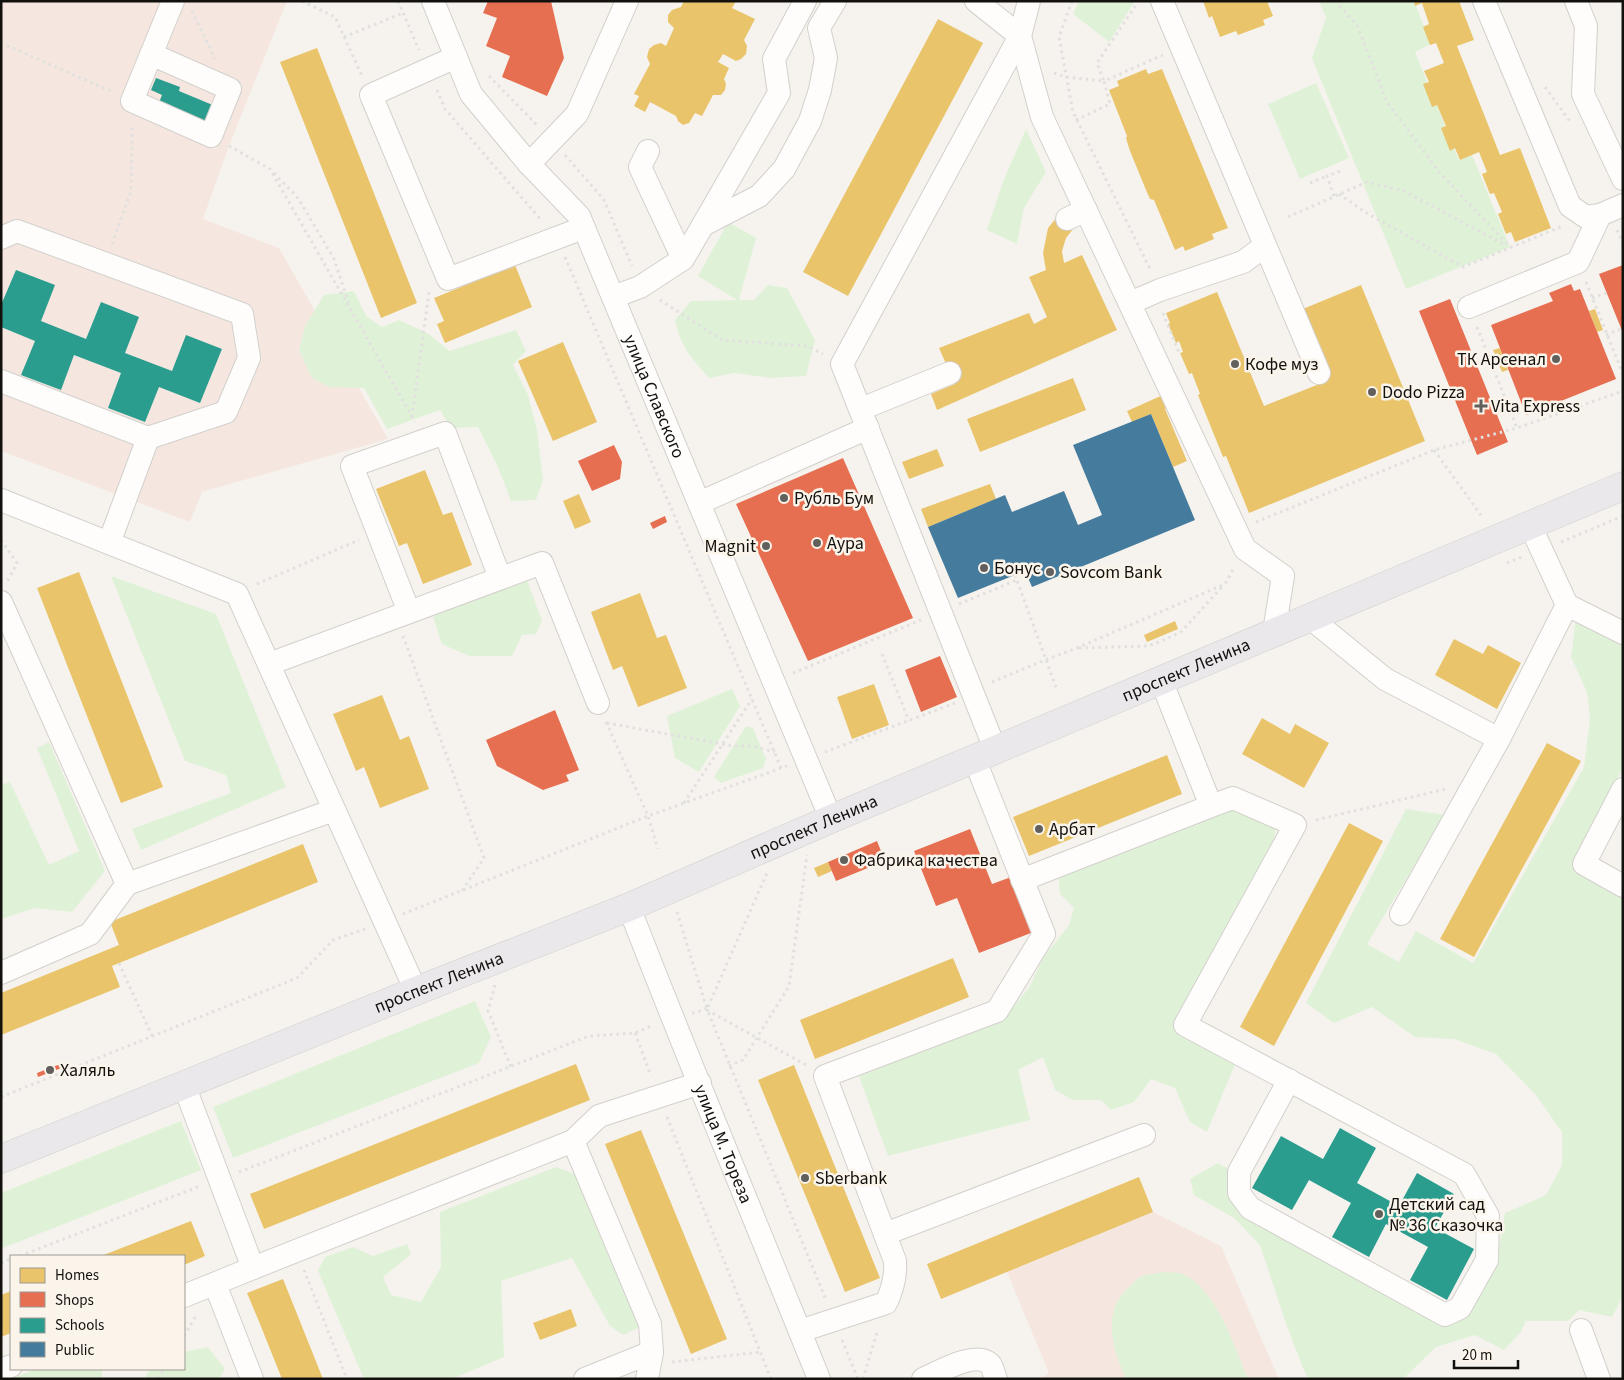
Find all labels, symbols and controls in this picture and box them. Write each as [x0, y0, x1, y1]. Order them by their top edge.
street label: улица Славского [617, 331, 691, 462]
place label: ТК Арсенал [1457, 347, 1546, 372]
place label: Кофе муз [1245, 352, 1319, 377]
marker: ТК Арсенал [1550, 353, 1562, 365]
marker: Кофе муз [1229, 358, 1241, 370]
place label: Dodo Pizza [1382, 380, 1465, 405]
marker: Dodo Pizza [1366, 386, 1378, 398]
place label: Vita Express [1491, 394, 1580, 419]
marker: Vita Express [1475, 400, 1487, 412]
place label: Рубль Бум [794, 486, 874, 511]
marker: Рубль Бум [778, 492, 790, 504]
place label: Аура [827, 531, 864, 556]
place label: Magnit [704, 534, 756, 559]
marker: Аура [811, 537, 823, 549]
marker: Magnit [760, 540, 772, 552]
place label: Бонус [994, 556, 1041, 581]
place label: Sovcom Bank [1060, 560, 1162, 585]
marker: Бонус [978, 562, 990, 574]
marker: Sovcom Bank [1044, 566, 1056, 578]
street label: проспект Ленина [1118, 632, 1254, 708]
street label: проспект Ленина [746, 788, 882, 865]
place label: Арбат [1049, 817, 1096, 842]
marker: Арбат [1033, 823, 1045, 835]
place label: Фабрика качества [854, 848, 998, 873]
marker: Фабрика качества [838, 854, 850, 866]
street label: проспект Ленина [370, 945, 507, 1019]
place label: Халяль [60, 1058, 116, 1083]
marker: Халяль [44, 1064, 56, 1076]
street label: улица М. Тореза [688, 1081, 759, 1207]
place label: Sberbank [815, 1166, 887, 1191]
marker: Sberbank [799, 1172, 811, 1184]
place label: Детский сад № 36 Сказочка [1389, 1192, 1503, 1238]
marker: Детский сад № 36 Сказочка [1373, 1208, 1385, 1220]
legend [10, 1255, 185, 1370]
text: Homes [55, 1265, 99, 1286]
text: Shops [55, 1290, 94, 1311]
text: Schools [55, 1315, 104, 1336]
scale bar [1454, 1338, 1518, 1370]
text: Public [55, 1340, 94, 1361]
text: 20 m [1462, 1345, 1492, 1366]

